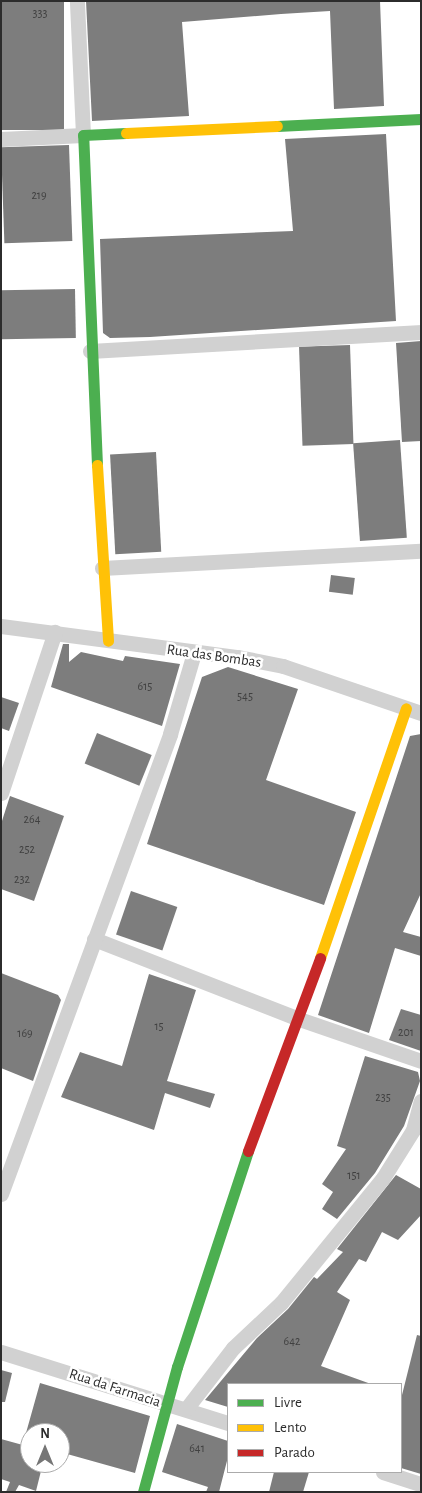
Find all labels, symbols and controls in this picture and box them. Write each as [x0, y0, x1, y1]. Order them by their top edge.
house number: 333 [33, 7, 47, 21]
house number: 219 [31, 189, 47, 203]
street label: Rua das Bombas [166, 640, 262, 672]
house number: 615 [138, 680, 152, 694]
house number: 545 [237, 690, 253, 704]
house number: 264 [24, 813, 40, 827]
house number: 252 [19, 843, 35, 857]
house number: 232 [14, 873, 30, 887]
house number: 15 [154, 1020, 164, 1034]
house number: 201 [398, 1026, 414, 1040]
house number: 169 [17, 1027, 33, 1041]
house number: 235 [375, 1091, 391, 1105]
house number: 151 [347, 1169, 361, 1183]
house number: 642 [284, 1335, 300, 1349]
street label: Rua da Farmacia [67, 1365, 163, 1411]
legend [227, 1383, 402, 1473]
text: Livre [274, 1395, 302, 1410]
text: Lento [274, 1420, 307, 1435]
north arrow [20, 1423, 70, 1473]
text: N [40, 1427, 50, 1441]
house number: 641 [189, 1442, 205, 1456]
text: Parado [274, 1445, 315, 1460]

